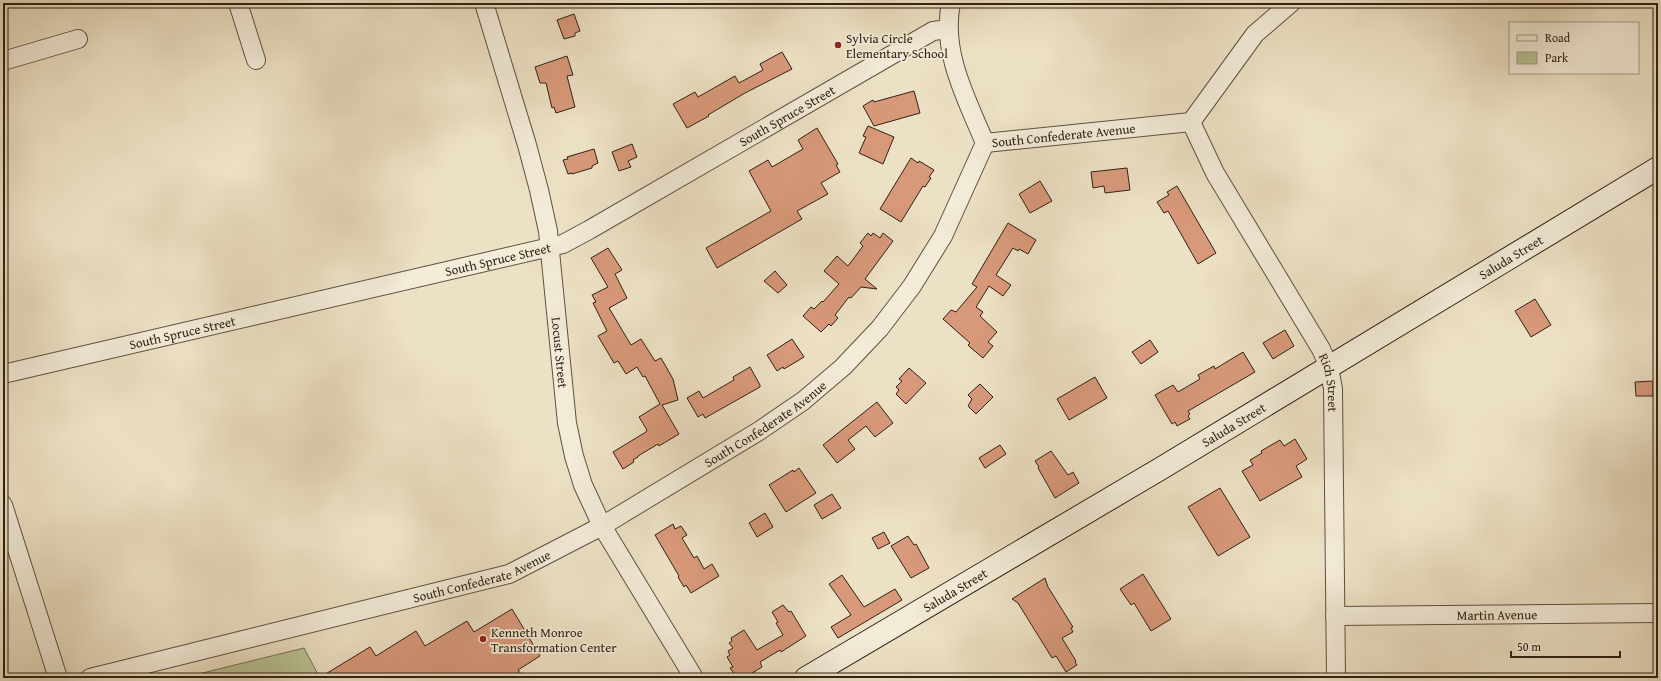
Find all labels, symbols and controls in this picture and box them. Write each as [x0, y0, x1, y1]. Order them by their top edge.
legend [1509, 22, 1639, 74]
place label: Sylvia Circle Elementary School [846, 29, 948, 63]
text: Road [1545, 29, 1571, 46]
marker: Sylvia Circle Elementary School [833, 40, 843, 50]
text: Park [1545, 49, 1569, 66]
street label: South Spruce Street [735, 80, 839, 151]
street label: South Confederate Avenue [991, 118, 1136, 152]
street label: Saluda Street [1475, 230, 1547, 284]
street label: South Spruce Street [443, 238, 553, 281]
street label: South Spruce Street [127, 311, 238, 354]
street label: Locust Street [547, 316, 573, 389]
street label: Rich Street [1314, 350, 1343, 413]
street label: South Confederate Avenue [700, 376, 830, 472]
street label: Saluda Street [1198, 398, 1270, 451]
street label: South Confederate Avenue [411, 545, 554, 607]
street label: Saluda Street [919, 563, 991, 617]
street label: Martin Avenue [1457, 605, 1537, 624]
place label: Kenneth Monroe Transformation Center [491, 623, 617, 657]
scale bar [1511, 633, 1620, 659]
marker: Kenneth Monroe Transformation Center [478, 634, 488, 644]
text: 50 m [1517, 638, 1541, 655]

